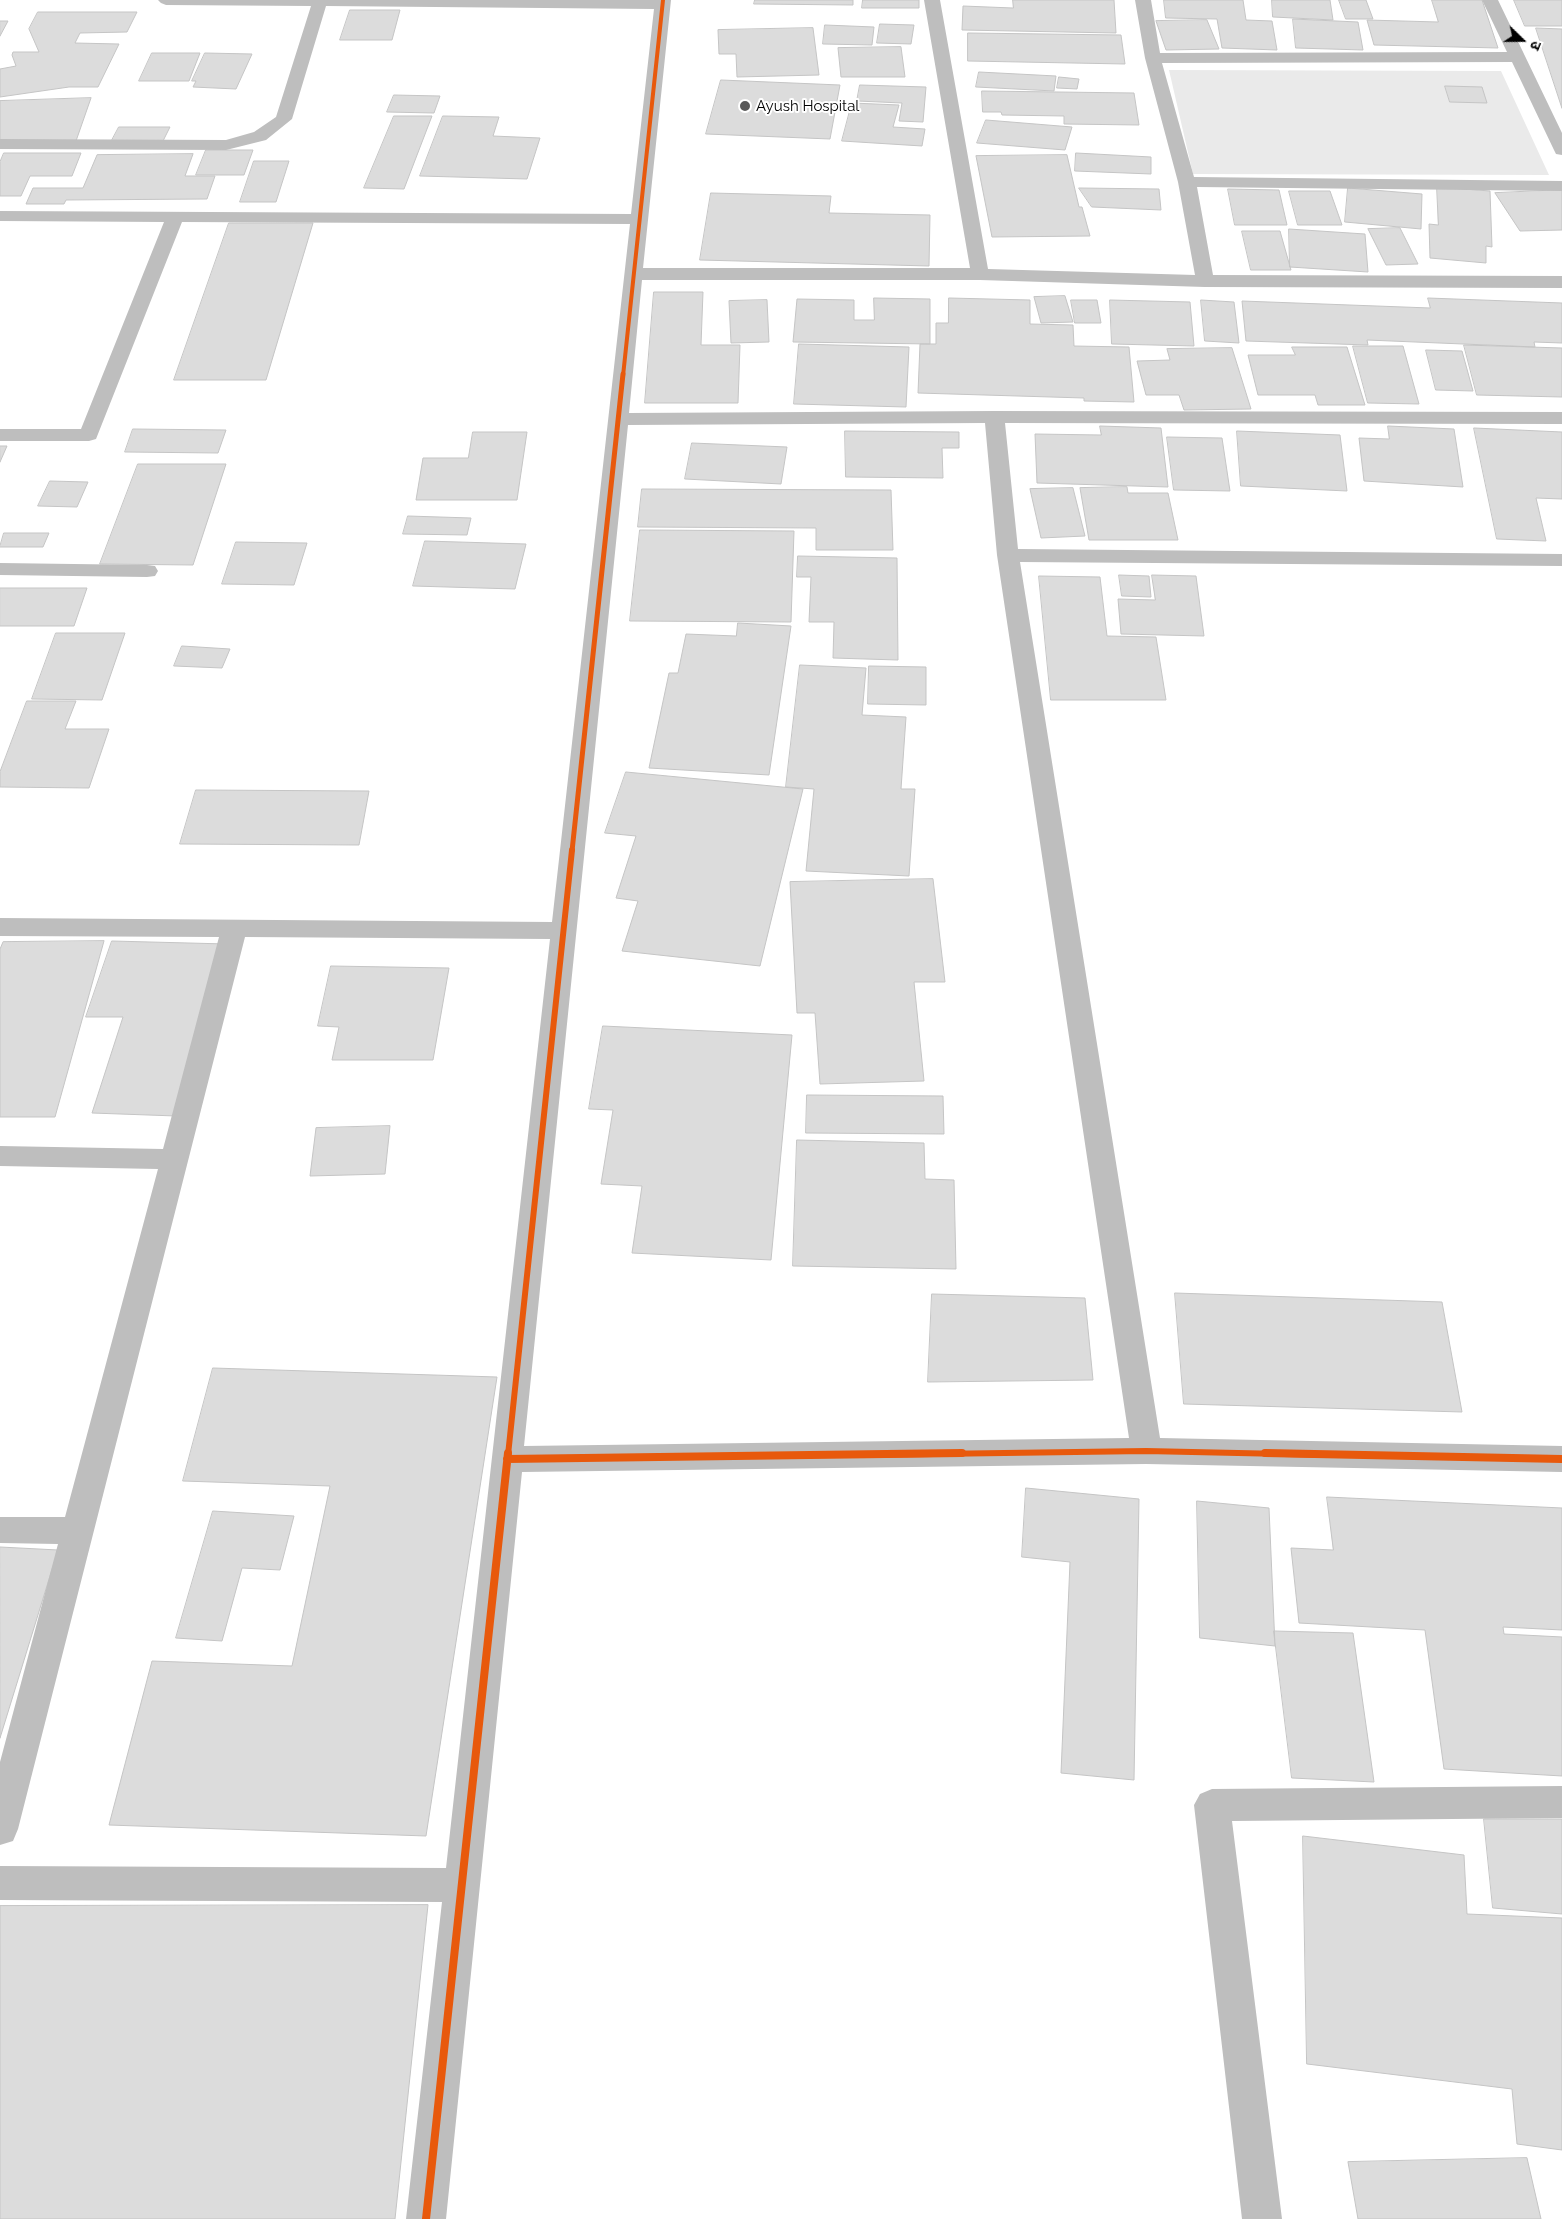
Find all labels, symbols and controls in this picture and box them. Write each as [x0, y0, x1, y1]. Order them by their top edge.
north arrow [1497, 15, 1547, 65]
text: उ [1527, 39, 1545, 52]
place label: Ayush Hospital [756, 97, 859, 115]
marker: Ayush Hospital [738, 99, 752, 113]

